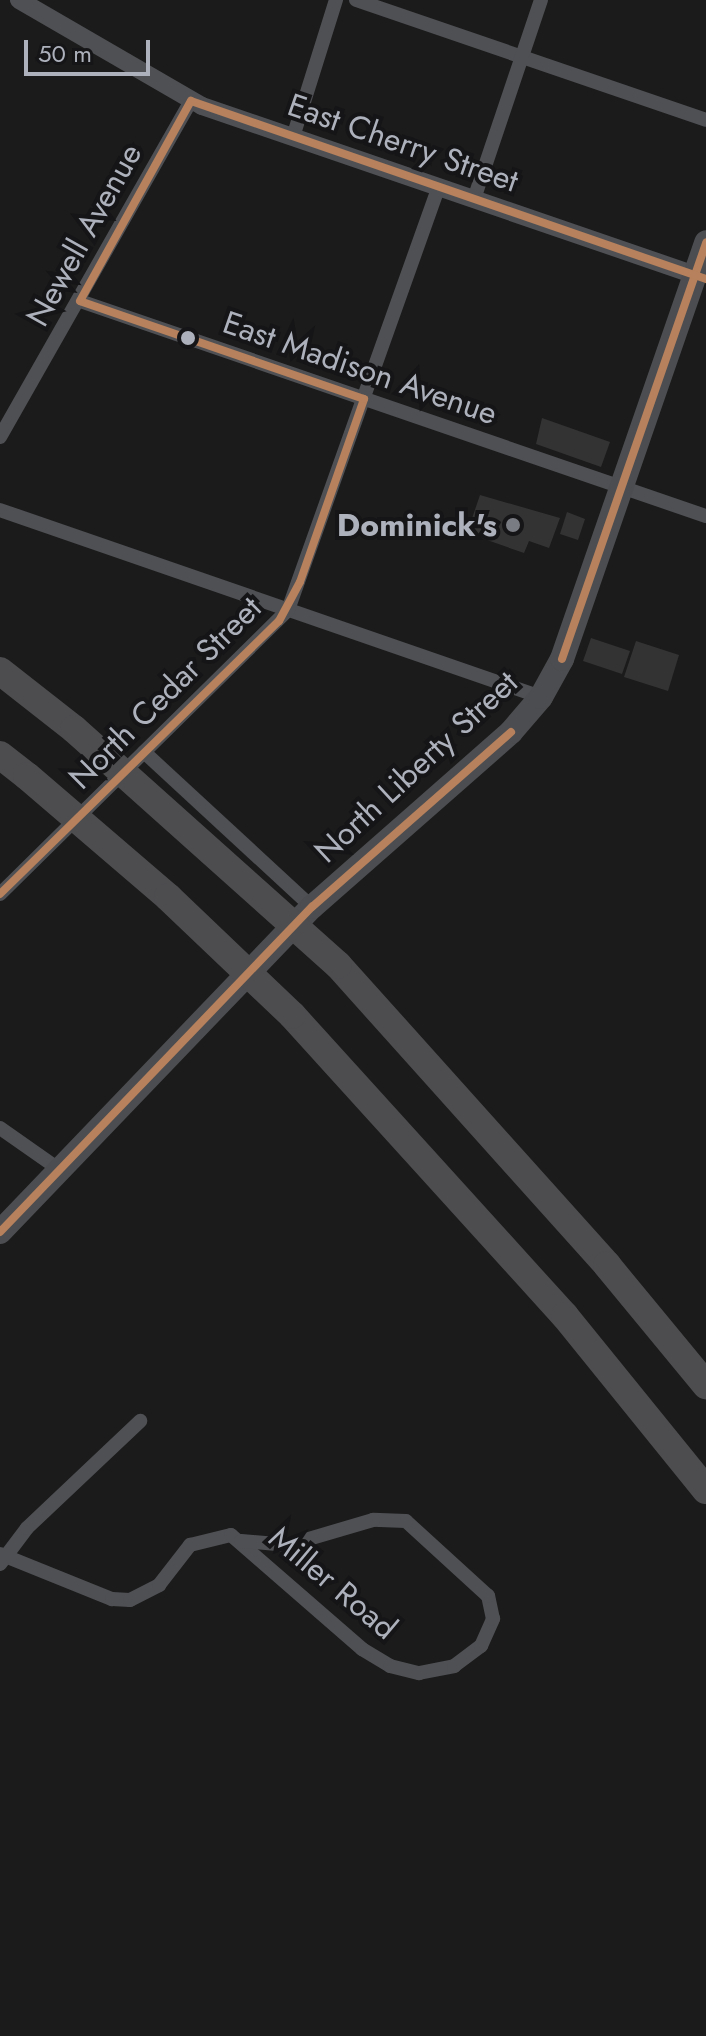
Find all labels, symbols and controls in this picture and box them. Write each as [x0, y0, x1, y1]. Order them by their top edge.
scale bar [28, 24, 154, 74]
text: 50 m [38, 36, 92, 71]
street label: East Cherry Street [283, 86, 523, 200]
street label: Newell Avenue [18, 137, 150, 333]
street label: East Madison Avenue [218, 303, 502, 433]
unlabelled marker [180, 330, 196, 346]
place label: Dominick's [337, 506, 497, 544]
marker: Dominick's [504, 516, 522, 534]
street label: North Cedar Street [61, 589, 269, 797]
street label: North Liberty Street [307, 663, 525, 871]
street label: Miller Road [261, 1518, 405, 1648]

